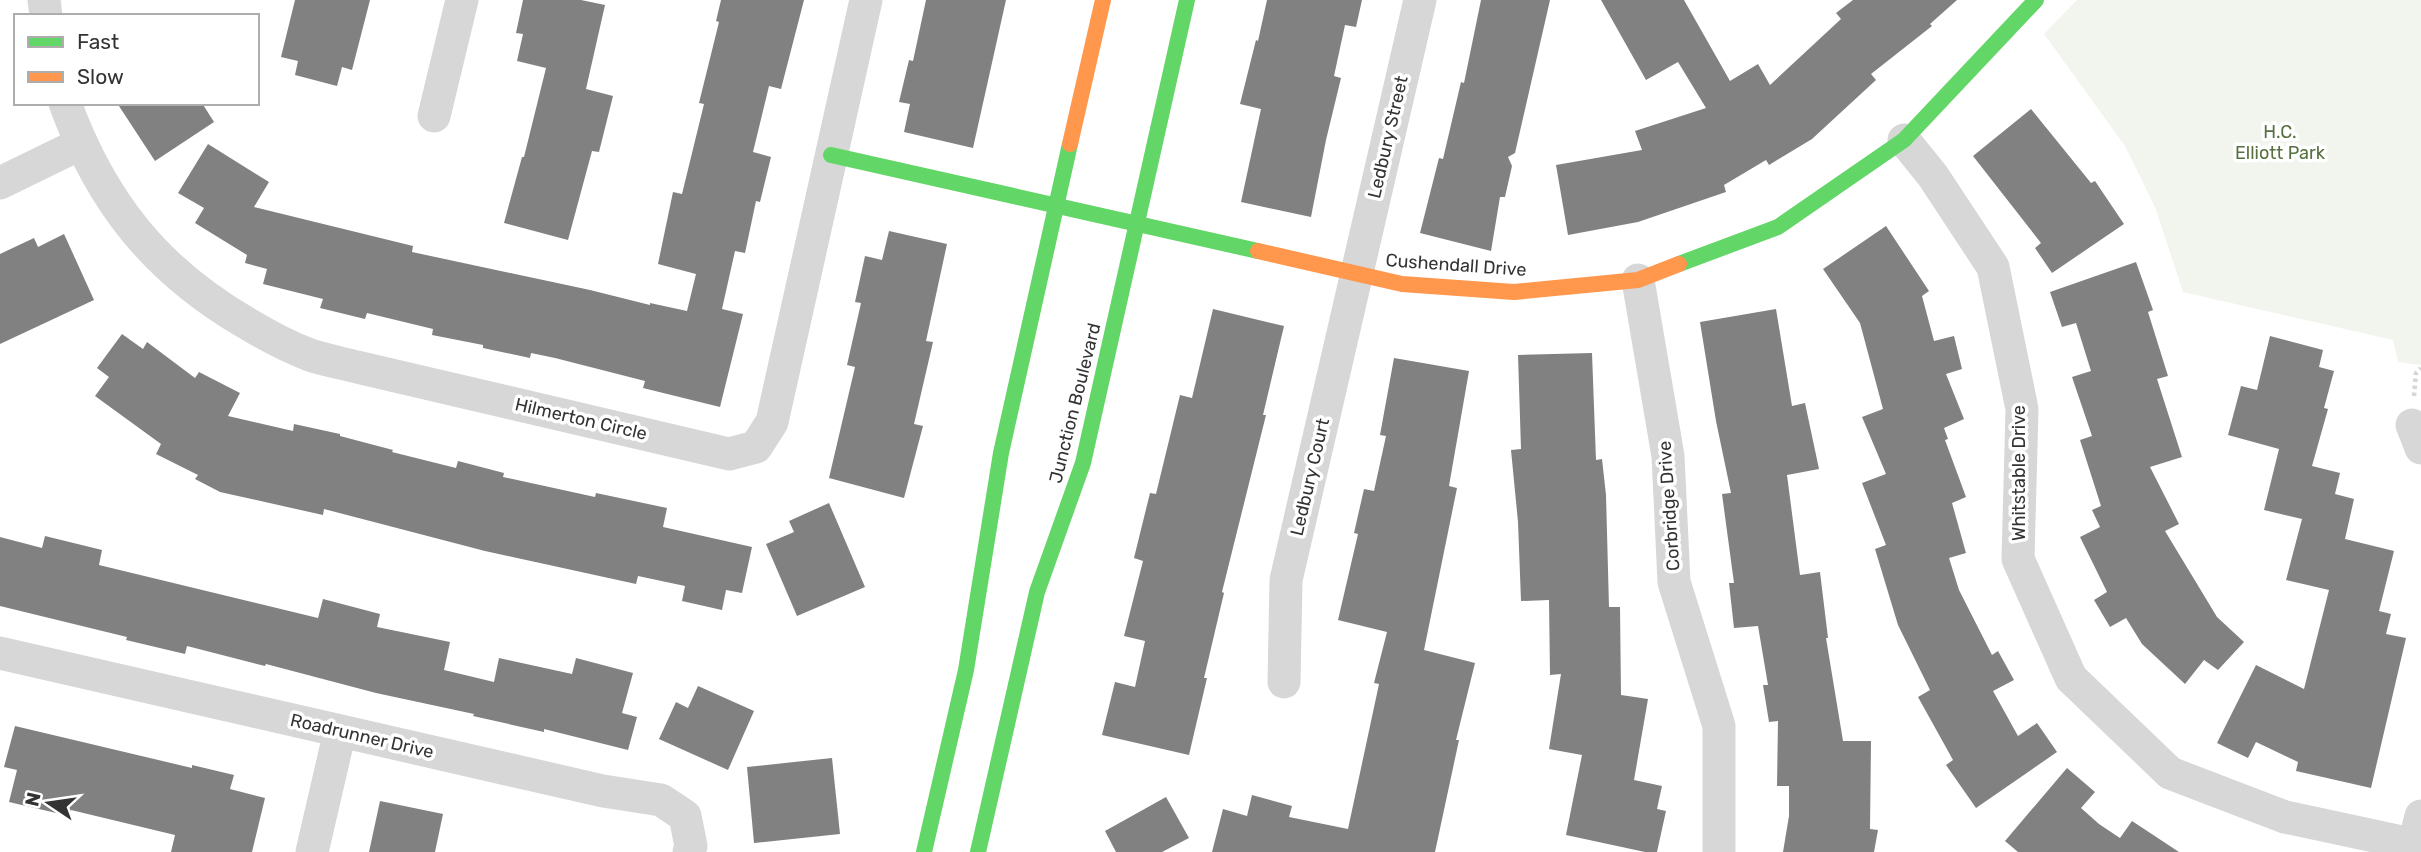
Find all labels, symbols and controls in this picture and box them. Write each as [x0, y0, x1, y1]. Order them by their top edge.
legend [14, 14, 259, 105]
text: Fast [77, 29, 119, 54]
text: Slow [77, 64, 124, 89]
street label: Ledbury Street [1363, 74, 1413, 200]
park label: H.C. Elliott Park [2235, 121, 2326, 164]
street label: Cushendall Drive [1385, 249, 1527, 281]
street label: Junction Boulevard [1044, 321, 1106, 485]
street label: Hilmerton Circle [513, 393, 649, 445]
street label: Whitstable Drive [2008, 405, 2030, 541]
street label: Ledbury Court [1286, 416, 1334, 538]
street label: Corbridge Drive [1653, 440, 1685, 572]
street label: Roadrunner Drive [288, 709, 436, 763]
north arrow [14, 768, 84, 838]
text: N [20, 790, 46, 809]

